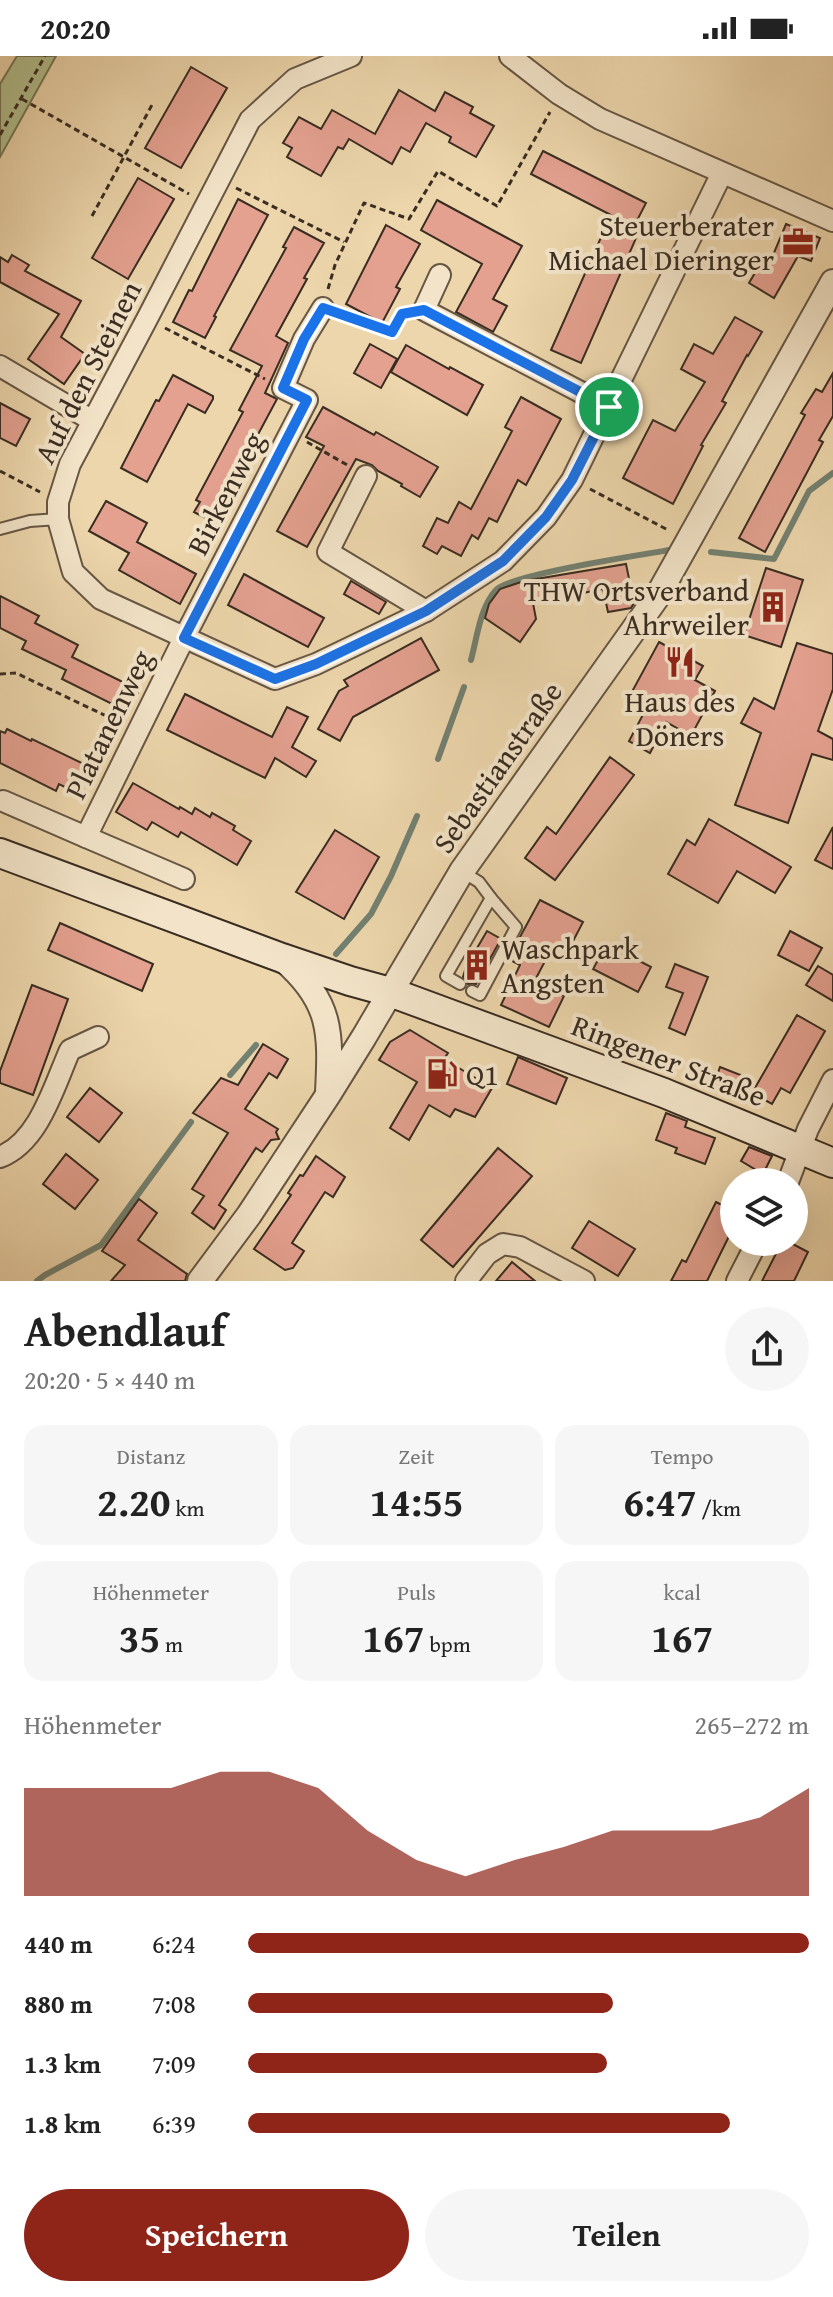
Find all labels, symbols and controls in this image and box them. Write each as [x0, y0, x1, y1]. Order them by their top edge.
text: 20:20 [40, 6, 111, 50]
place label: Steuerberater Michael Dieringer [548, 203, 774, 281]
office icon: Steuerberater Michael Dieringer [781, 225, 815, 259]
street label: Auf den Steinen [22, 273, 152, 471]
pin [575, 373, 643, 441]
icon: arrive [587, 385, 631, 429]
street label: Birkenweg [175, 424, 275, 562]
place label: THW Ortsverband Ahrweiler [524, 568, 749, 646]
building icon: THW Ortsverband Ahrweiler [756, 590, 790, 624]
street label: Platanenweg [53, 642, 163, 806]
restaurant icon: Haus des Döners [663, 645, 697, 679]
street label: Sebastianstraße [421, 672, 573, 862]
place label: Haus des Döners [625, 679, 735, 757]
place label: Waschpark Angsten [501, 926, 640, 1004]
building icon: Waschpark Angsten [460, 948, 494, 982]
street label: Ringener Straße [566, 1003, 772, 1117]
place label: Q1 [466, 1052, 499, 1096]
fuel station icon: Q1 [425, 1057, 459, 1091]
map controls [720, 1168, 808, 1256]
button: layers [720, 1168, 808, 1256]
text: Abendlauf [24, 1298, 226, 1362]
button: share [725, 1307, 809, 1391]
text: 20:20 · 5 × 440 m [24, 1360, 195, 1399]
text: Distanz [117, 1440, 185, 1472]
text: Zeit [399, 1440, 434, 1472]
text: Tempo [651, 1440, 714, 1472]
text: 2.20 [97, 1472, 171, 1531]
text: 14:55 [369, 1472, 464, 1531]
text: 6:47 [623, 1472, 697, 1531]
text: km [171, 1492, 205, 1524]
text: /km [697, 1492, 741, 1524]
text: Höhenmeter [93, 1576, 209, 1608]
text: Puls [397, 1576, 436, 1608]
text: kcal [663, 1576, 701, 1608]
text: 35 [119, 1608, 160, 1667]
text: 167 [362, 1608, 425, 1667]
text: 167 [651, 1608, 713, 1667]
text: m [160, 1628, 183, 1660]
text: bpm [425, 1628, 471, 1660]
text: Höhenmeter [24, 1705, 161, 1744]
text: 265–272 m [695, 1705, 809, 1744]
text: 440 m [24, 1924, 92, 1963]
text: 6:24 [152, 1924, 196, 1963]
text: 880 m [24, 1984, 92, 2023]
text: 7:08 [152, 1984, 196, 2023]
text: 1.3 km [24, 2044, 101, 2083]
text: 7:09 [152, 2044, 196, 2083]
text: 1.8 km [24, 2104, 101, 2143]
text: 6:39 [152, 2104, 196, 2143]
button: Speichern [24, 2189, 409, 2281]
button: Teilen [425, 2189, 809, 2281]

